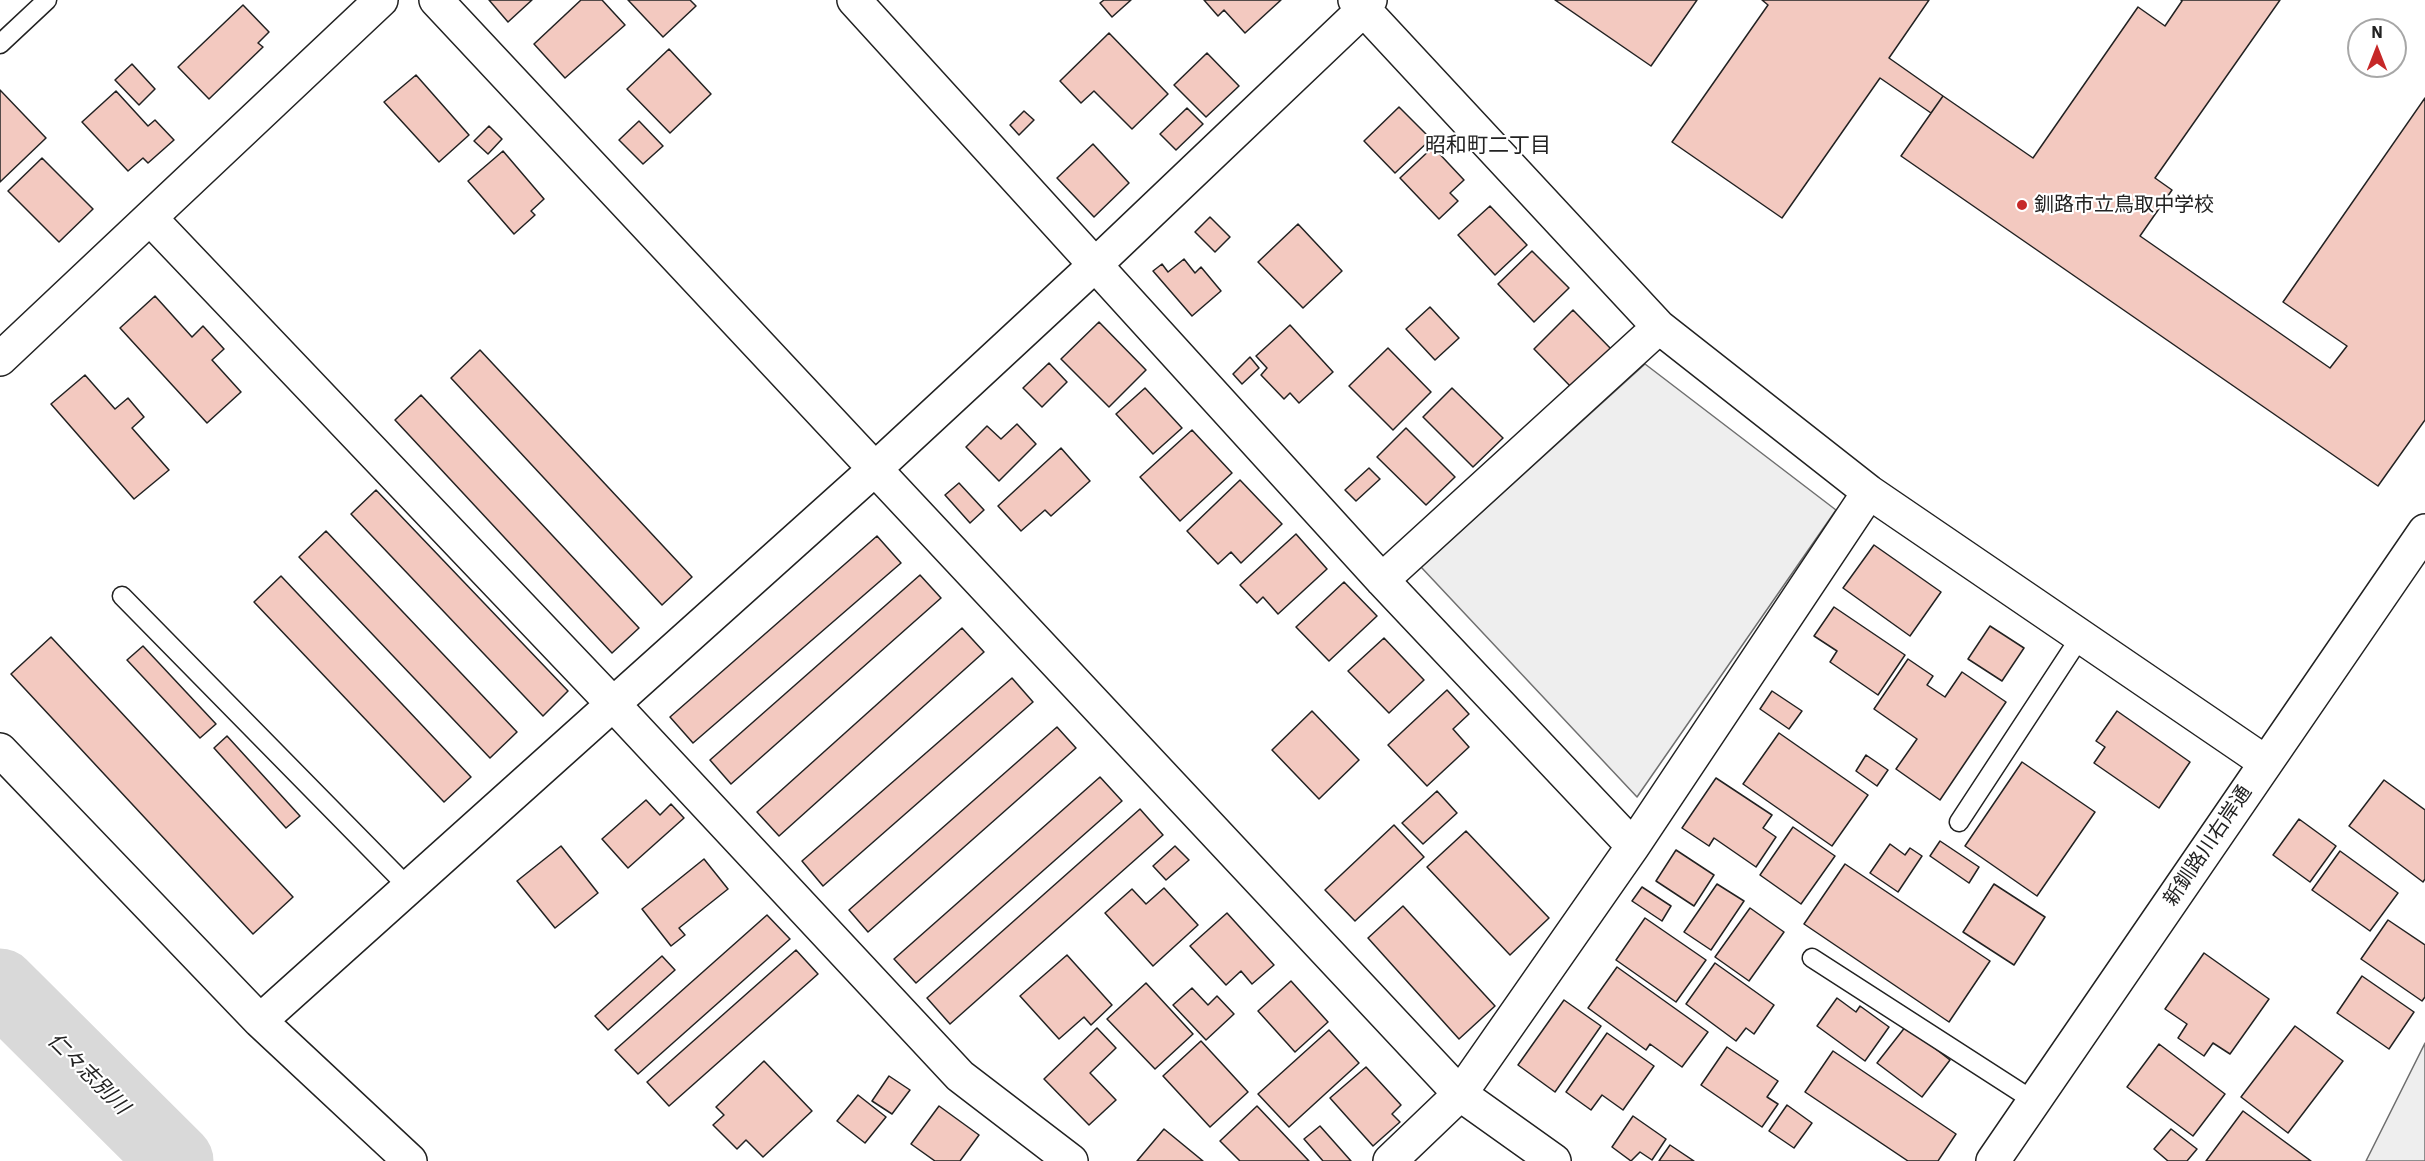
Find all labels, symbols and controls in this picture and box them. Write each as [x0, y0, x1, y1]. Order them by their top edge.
north arrow [2347, 18, 2407, 78]
text: N [2371, 22, 2383, 42]
district label: 昭和町二丁目 [1425, 133, 1551, 159]
place label: 釧路市立鳥取中学校 [2034, 193, 2214, 217]
marker: 釧路市立鳥取中学校 [2015, 198, 2029, 212]
street label: 新釧路川右岸通 [2159, 781, 2257, 911]
water label: 仁々志別川 [42, 1028, 134, 1120]

